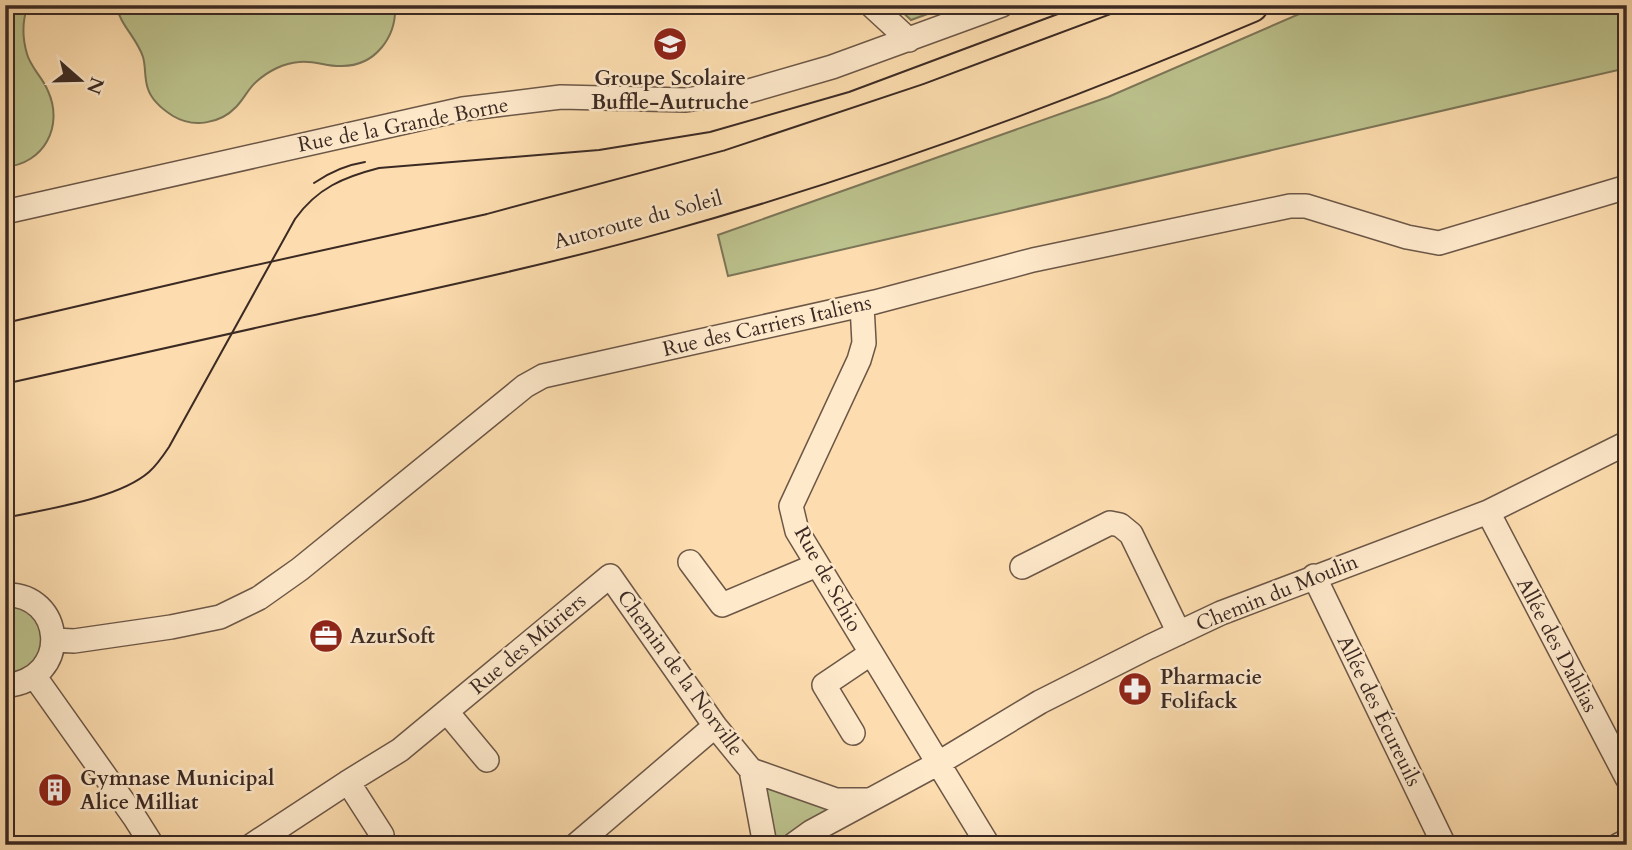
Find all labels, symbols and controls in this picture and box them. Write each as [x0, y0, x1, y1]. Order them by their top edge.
school or university icon: Groupe Scolaire Buffle-Autruche [651, 25, 689, 63]
north arrow [46, 46, 116, 116]
place label: Groupe Scolaire Buffle-Autruche [591, 64, 749, 117]
text: N [80, 73, 110, 98]
street label: Rue de la Grande Borne [295, 90, 511, 160]
street label: Autoroute du Soleil [551, 184, 725, 256]
street label: Rue des Carriers Italiens [660, 288, 874, 364]
street label: Rue de Schio [787, 521, 869, 637]
street label: Chemin du Moulin [1192, 547, 1362, 639]
street label: Allée des Dahlias [1509, 573, 1605, 717]
street label: Chemin de la Norville [610, 584, 750, 762]
street label: Rue des Mûriers [464, 587, 592, 701]
office icon: AzurSoft [307, 617, 345, 655]
place label: AzurSoft [350, 622, 435, 651]
street label: Allée des Écureuils [1330, 631, 1428, 791]
place label: Pharmacie Folifack [1160, 663, 1262, 716]
pharmacy icon: Pharmacie Folifack [1116, 670, 1154, 708]
place label: Gymnase Municipal Alice Milliat [80, 764, 274, 817]
building icon: Gymnase Municipal Alice Milliat [36, 771, 74, 809]

